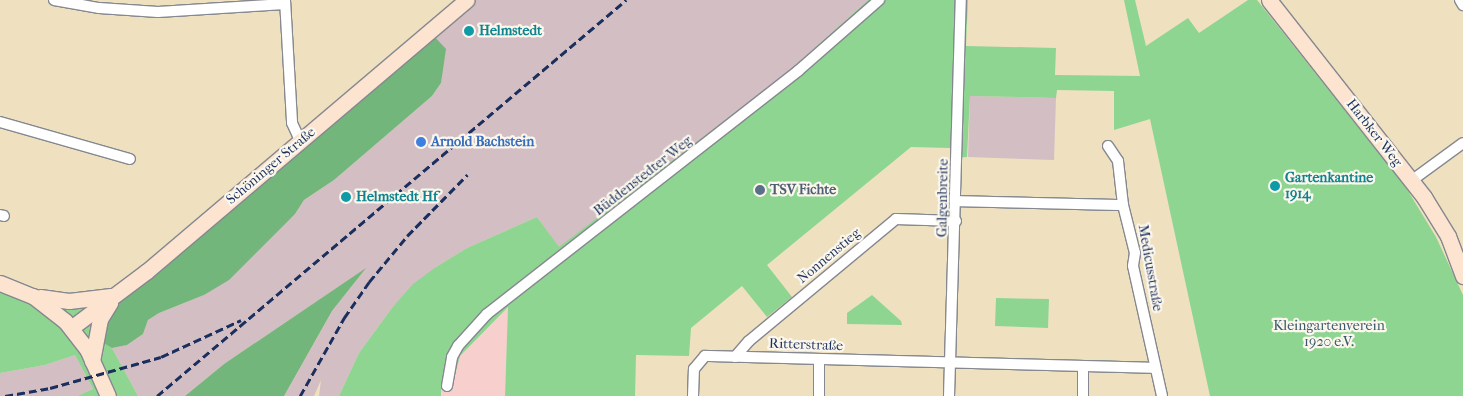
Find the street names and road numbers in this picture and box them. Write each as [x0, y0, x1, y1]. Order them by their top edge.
street label: Harbker Weg [1342, 96, 1406, 170]
street label: Schöninger Straße [223, 124, 319, 208]
street label: Büddenstedter Weg [591, 132, 695, 220]
street label: Galgenbreite [934, 159, 952, 237]
street label: Medicusstraße [1134, 223, 1166, 313]
street label: Nonnenstieg [794, 225, 864, 287]
street label: Ritterstraße [769, 335, 843, 355]

